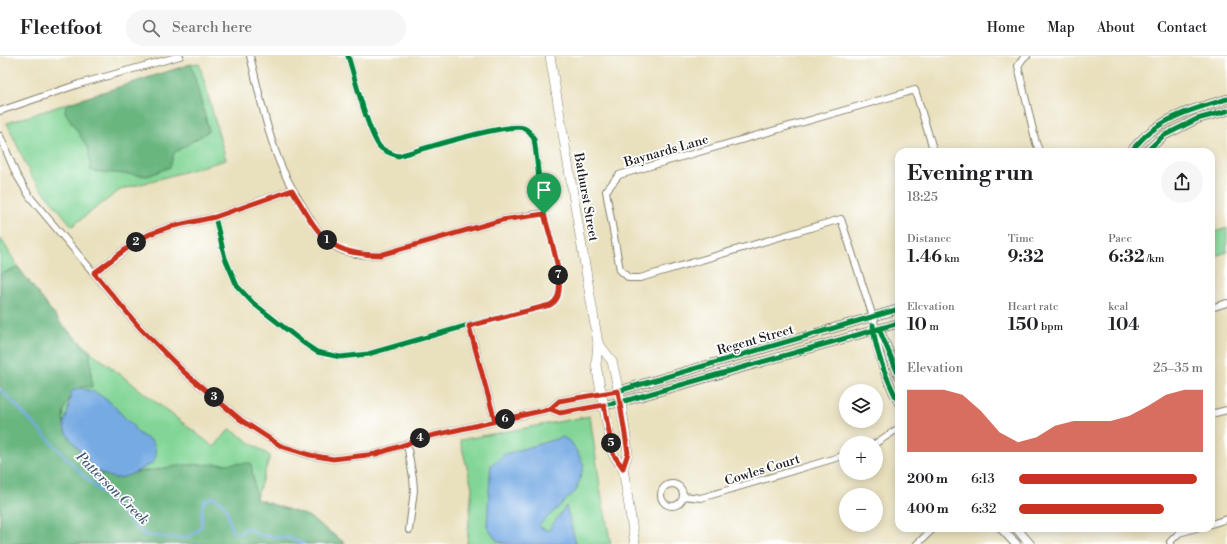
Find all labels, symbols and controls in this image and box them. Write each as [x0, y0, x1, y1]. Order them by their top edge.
search box [126, 10, 406, 46]
text: Fleetfoot [20, 16, 102, 40]
icon: search [140, 17, 162, 39]
text: Search here [172, 18, 252, 37]
text: Home [987, 19, 1025, 37]
text: Map [1047, 19, 1075, 37]
text: About [1097, 19, 1135, 37]
text: Contact [1157, 19, 1207, 37]
street label: Baynards Lane [621, 131, 711, 171]
street label: Bathurst Street [570, 151, 602, 243]
text: Evening run [907, 160, 1033, 187]
button: share [1161, 161, 1203, 203]
pin [527, 173, 561, 214]
icon: arrive [533, 179, 555, 201]
text: 18:25 [907, 189, 938, 205]
pin: 1 [317, 230, 337, 250]
pin: 2 [126, 232, 146, 252]
text: Distance [907, 232, 951, 246]
text: Time [1008, 232, 1034, 246]
text: Pace [1108, 232, 1132, 246]
text: 1 [324, 233, 330, 247]
text: 2 [133, 235, 139, 249]
text: 1.46 [907, 246, 942, 268]
text: 9:32 [1008, 246, 1044, 268]
text: 6:32 [1108, 246, 1145, 268]
text: km [942, 252, 960, 266]
text: /km [1145, 252, 1164, 266]
pin: 7 [548, 265, 568, 285]
text: 7 [555, 268, 561, 282]
text: Elevation [907, 300, 955, 314]
text: Heart rate [1008, 300, 1058, 314]
text: kcal [1108, 300, 1128, 314]
text: 10 [907, 314, 927, 336]
text: 150 [1008, 314, 1039, 336]
text: 104 [1108, 314, 1140, 336]
text: m [927, 320, 939, 334]
text: bpm [1039, 320, 1063, 334]
street label: Regent Street [715, 321, 796, 359]
text: Elevation [907, 360, 963, 376]
text: 25–35 m [1153, 360, 1203, 376]
map controls [839, 384, 883, 532]
button: layers [839, 384, 883, 428]
pin: 3 [204, 387, 224, 407]
text: 3 [211, 390, 217, 404]
pin: 6 [495, 409, 515, 429]
text: 6 [502, 412, 508, 426]
pin: 4 [410, 428, 430, 448]
text: 4 [416, 431, 424, 445]
pin: 5 [601, 433, 621, 453]
text: 5 [608, 436, 614, 450]
button: + [839, 436, 883, 480]
water label: Patterson Creek [71, 448, 153, 529]
street label: Cowles Court [723, 451, 802, 489]
text: 200 m [907, 471, 948, 487]
text: 6:13 [971, 471, 995, 487]
button: − [839, 488, 883, 532]
text: 400 m [907, 501, 949, 517]
text: 6:32 [971, 501, 996, 517]

